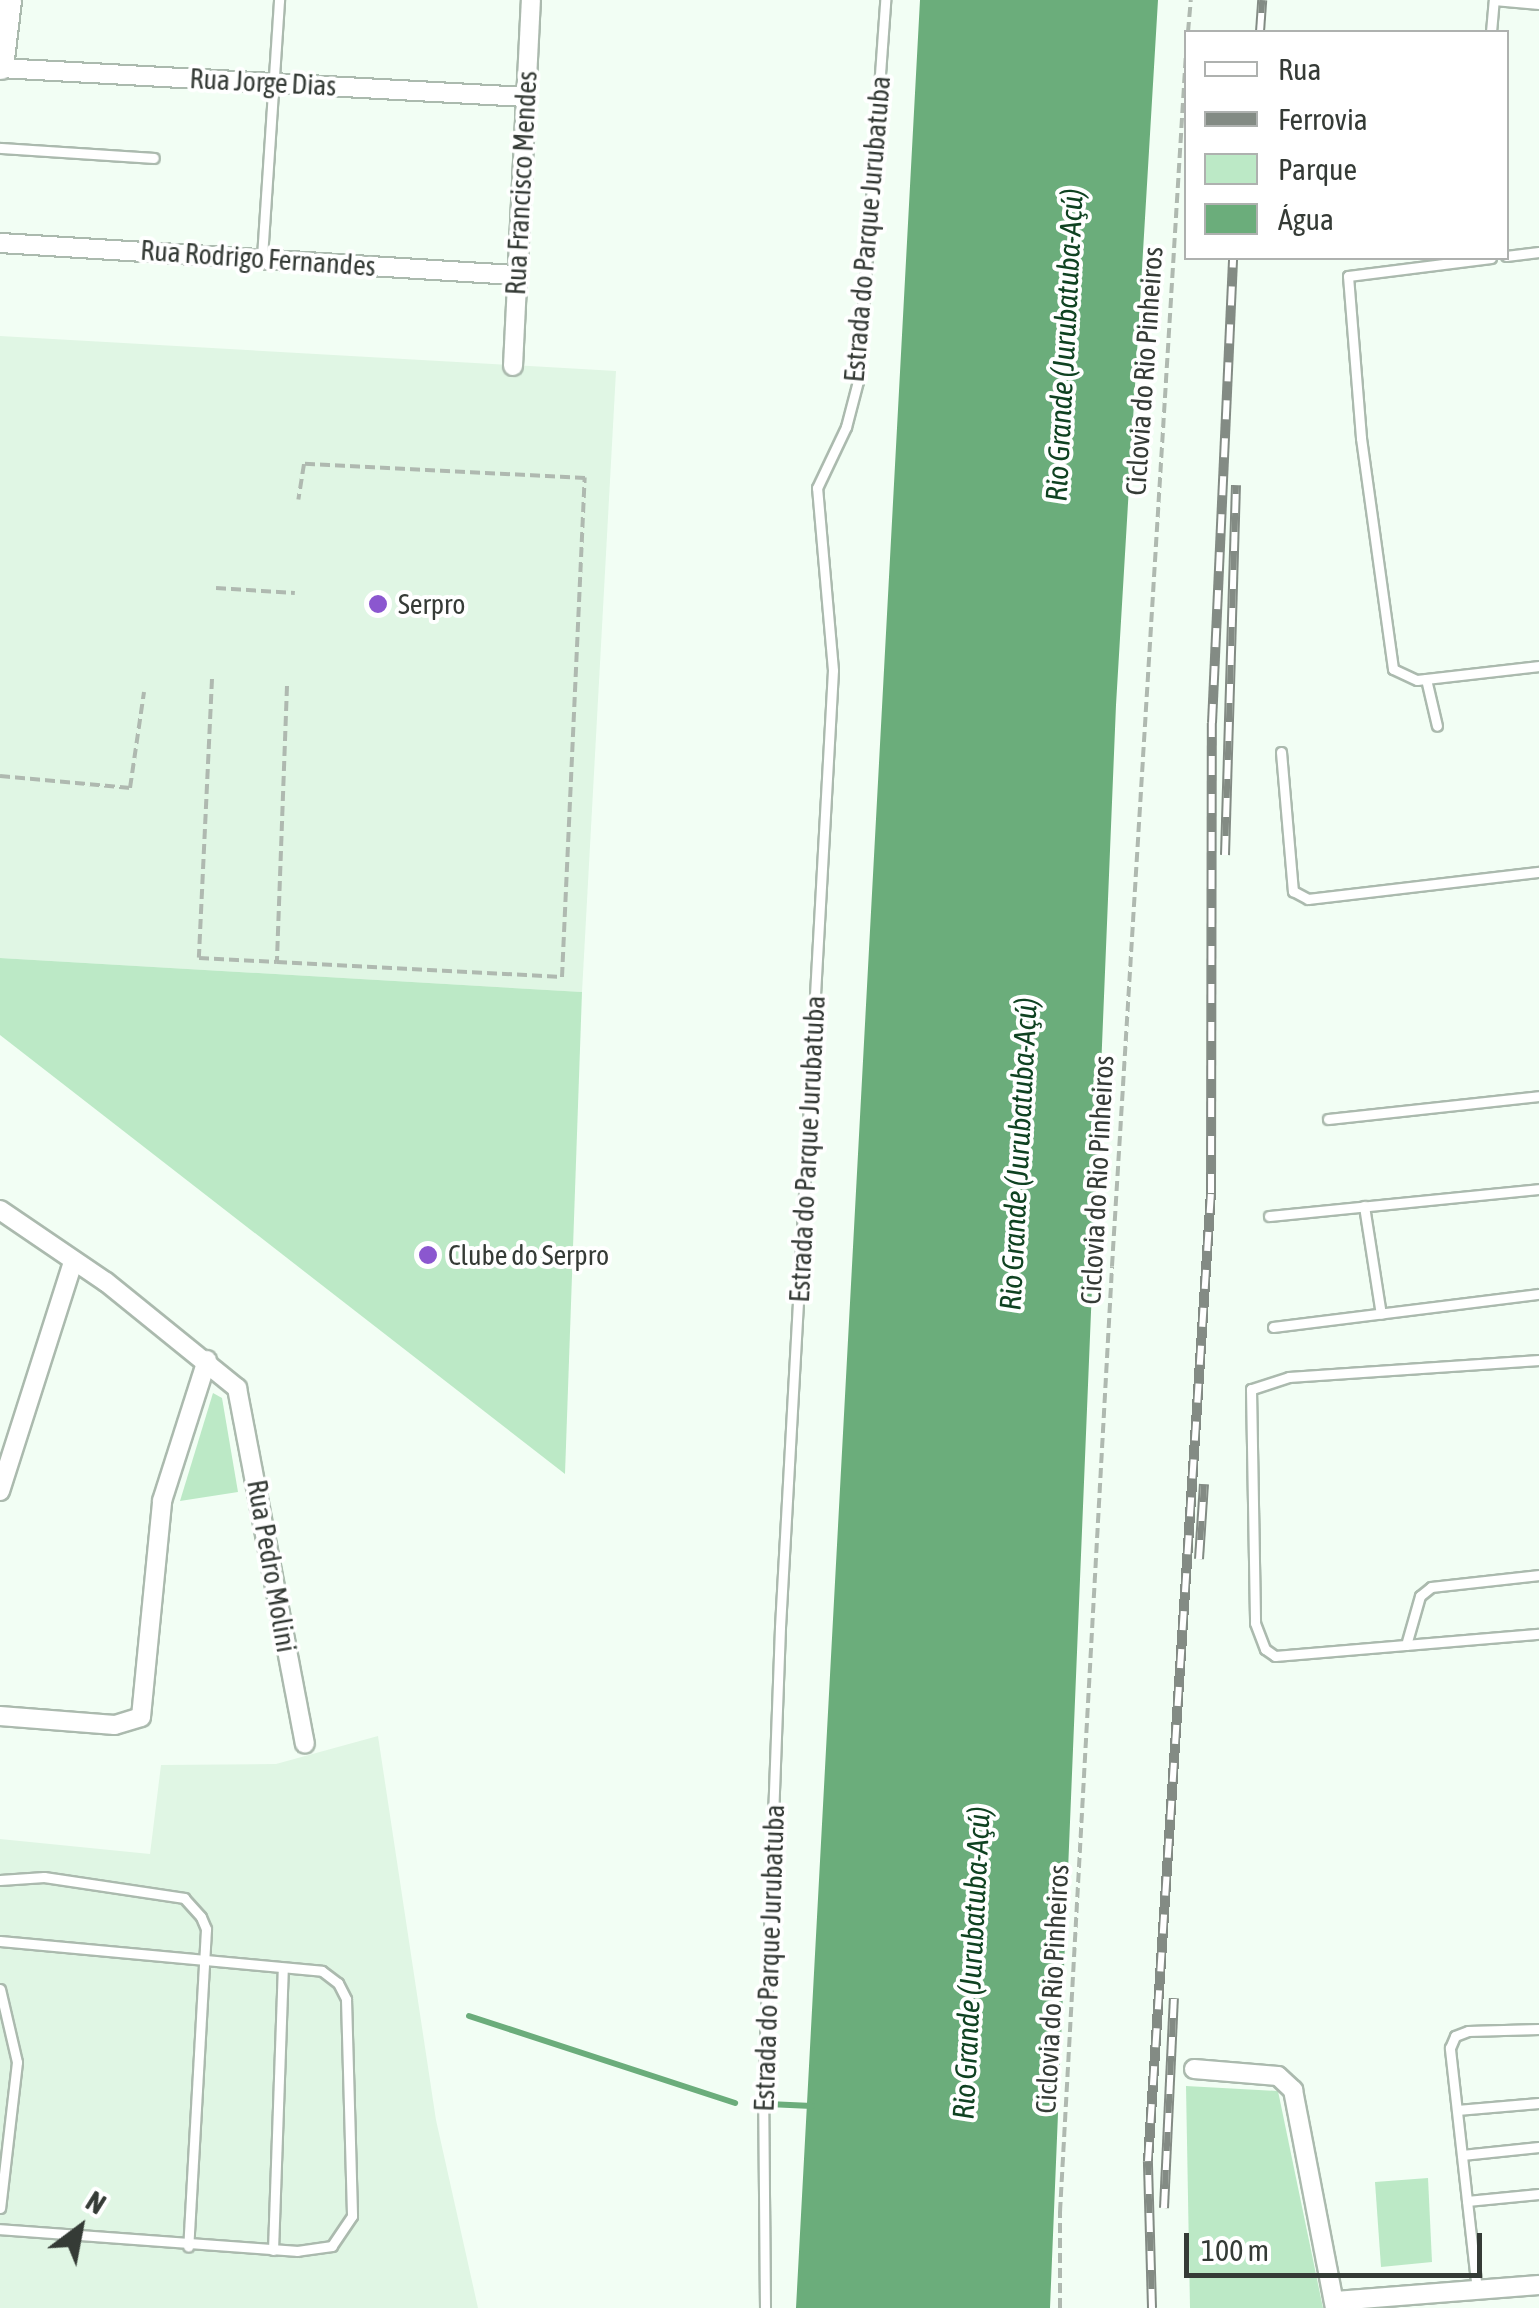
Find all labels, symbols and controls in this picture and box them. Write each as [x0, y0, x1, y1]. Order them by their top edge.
legend [1184, 30, 1509, 260]
text: Rua [1278, 52, 1321, 86]
street label: Rua Jorge Dias [189, 61, 337, 103]
street label: Rua Francisco Mendes [498, 70, 544, 296]
street label: Estrada do Parque Jurubatuba [837, 75, 897, 383]
text: Ferrovia [1278, 102, 1368, 136]
text: Parque [1278, 152, 1357, 186]
water label: Rio Grande (Jurubatuba-Açú) [1038, 188, 1090, 502]
text: Água [1278, 202, 1334, 236]
street label: Rua Rodrigo Fernandes [139, 233, 377, 283]
street label: Ciclovia do Rio Pinheiros [1119, 246, 1169, 496]
place label: Serpro [398, 587, 465, 621]
marker: Serpro [367, 593, 389, 615]
street label: Estrada do Parque Jurubatuba [782, 995, 832, 1303]
water label: Rio Grande (Jurubatuba-Açú) [992, 997, 1044, 1311]
street label: Ciclovia do Rio Pinheiros [1074, 1055, 1120, 1305]
place label: Clube do Serpro [448, 1238, 609, 1272]
marker: Clube do Serpro [417, 1244, 439, 1266]
street label: Rua Pedro Molini [240, 1477, 304, 1655]
street label: Estrada do Parque Jurubatuba [747, 1804, 791, 2112]
water label: Rio Grande (Jurubatuba-Açú) [945, 1806, 997, 2120]
street label: Ciclovia do Rio Pinheiros [1029, 1864, 1075, 2114]
north arrow [30, 2178, 130, 2278]
text: N [80, 2185, 111, 2221]
scale bar [1189, 2213, 1486, 2275]
text: 100 m [1201, 2233, 1269, 2267]

